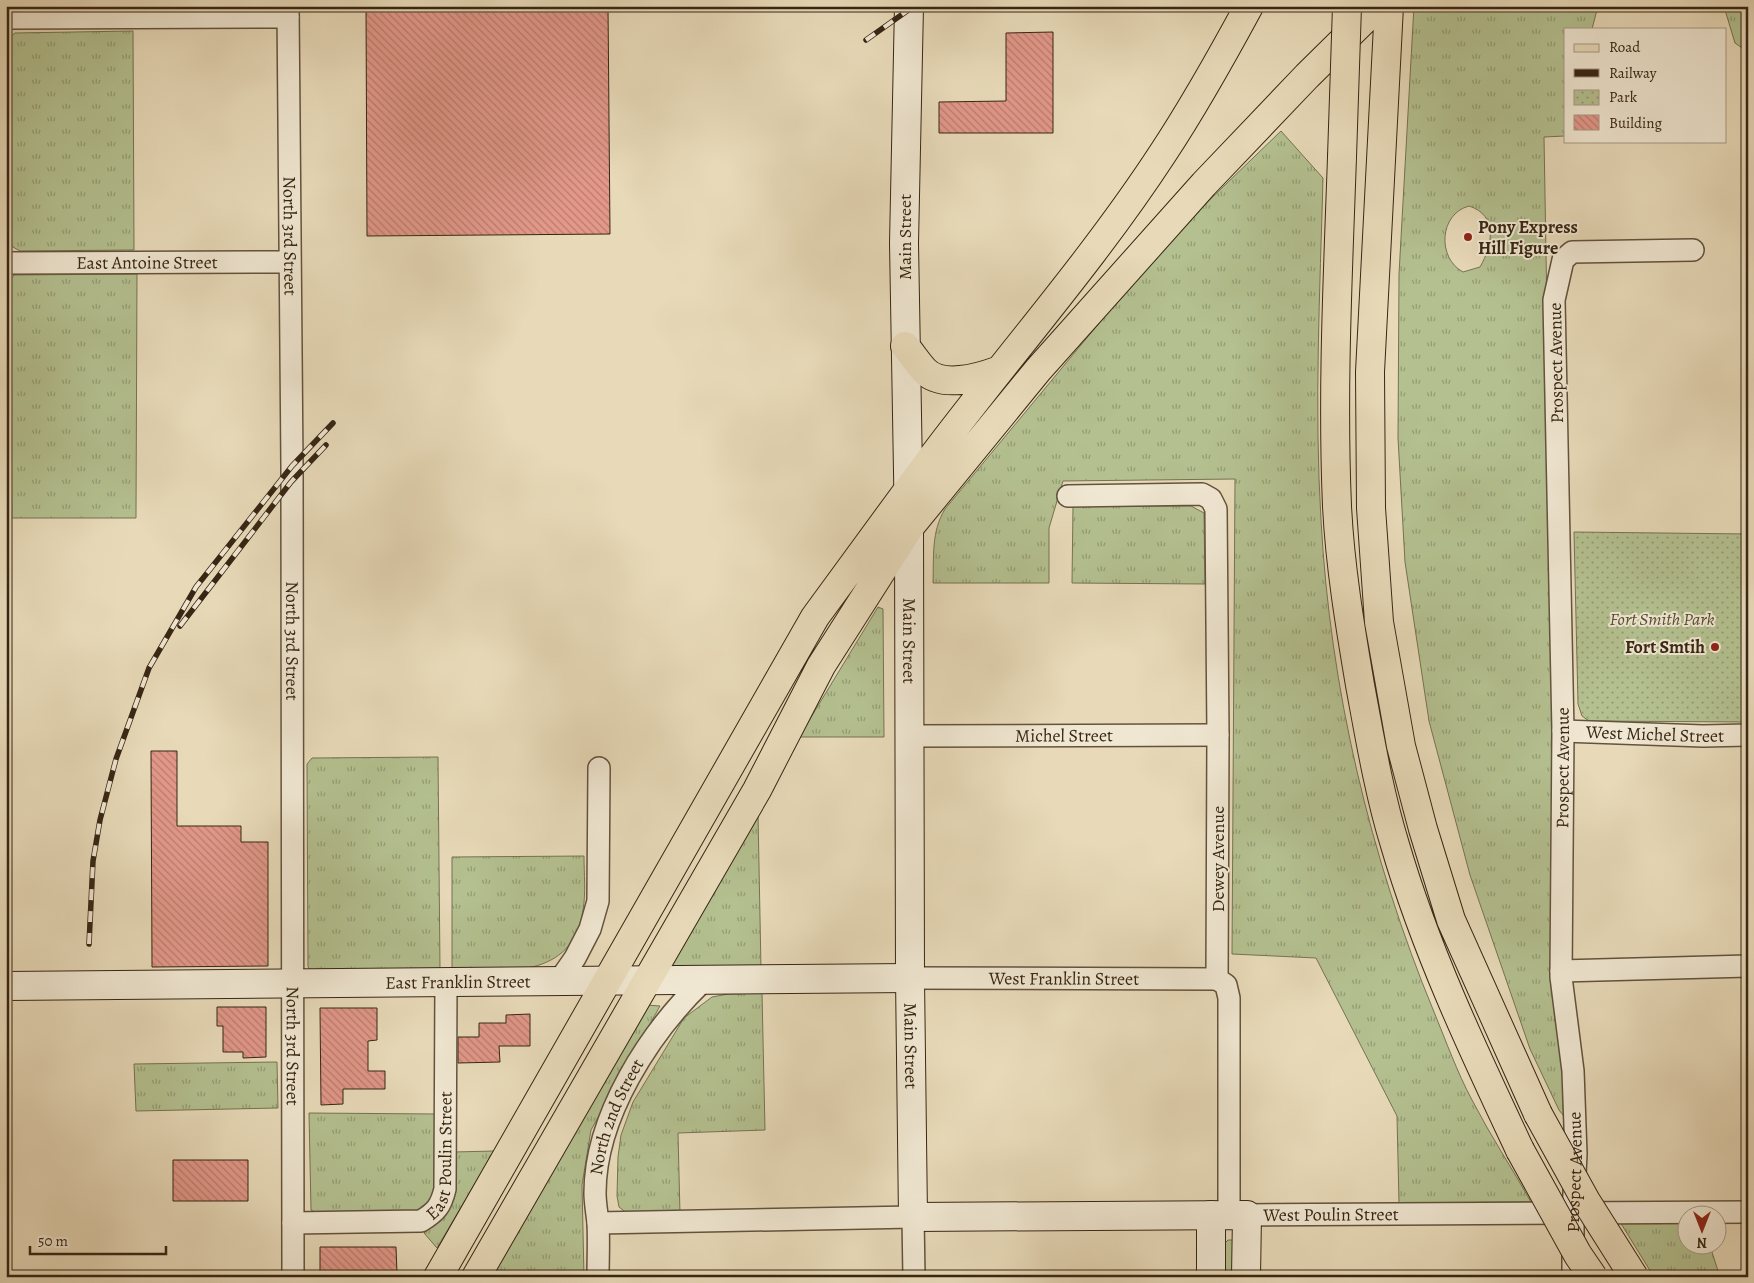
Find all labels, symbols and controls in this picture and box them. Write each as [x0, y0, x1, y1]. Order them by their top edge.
legend [1564, 28, 1726, 142]
text: Road [1609, 37, 1641, 57]
text: Railway [1609, 63, 1657, 83]
text: Park [1609, 87, 1638, 107]
text: Building [1609, 113, 1662, 133]
street label: North 3rd Street [277, 176, 303, 296]
street label: Main Street [893, 194, 917, 280]
place label: Pony Express Hill Figure [1478, 215, 1578, 260]
marker: Pony Express Hill Figure [1462, 231, 1474, 243]
street label: East Antoine Street [76, 250, 218, 275]
street label: Prospect Avenue [1543, 302, 1569, 424]
street label: North 3rd Street [280, 581, 304, 701]
street label: Main Street [897, 598, 921, 684]
park label: Fort Smith Park [1610, 607, 1715, 631]
place label: Fort Smtih [1625, 635, 1705, 659]
marker: Fort Smtih [1709, 641, 1721, 653]
street label: Prospect Avenue [1550, 707, 1575, 829]
street label: West Michel Street [1585, 720, 1724, 748]
street label: Michel Street [1015, 723, 1113, 748]
street label: Dewey Avenue [1206, 806, 1230, 912]
street label: West Franklin Street [988, 966, 1139, 991]
street label: East Franklin Street [385, 969, 531, 995]
street label: North 3rd Street [281, 986, 305, 1106]
street label: Main Street [898, 1003, 923, 1089]
street label: North 2nd Street [584, 1054, 649, 1177]
street label: East Poulin Street [421, 1091, 457, 1225]
street label: Prospect Avenue [1561, 1111, 1588, 1233]
street label: West Poulin Street [1262, 1202, 1399, 1227]
north arrow [1676, 1206, 1726, 1256]
scale bar [30, 1223, 166, 1255]
text: 50 m [38, 1231, 68, 1251]
text: N [1697, 1233, 1707, 1252]

